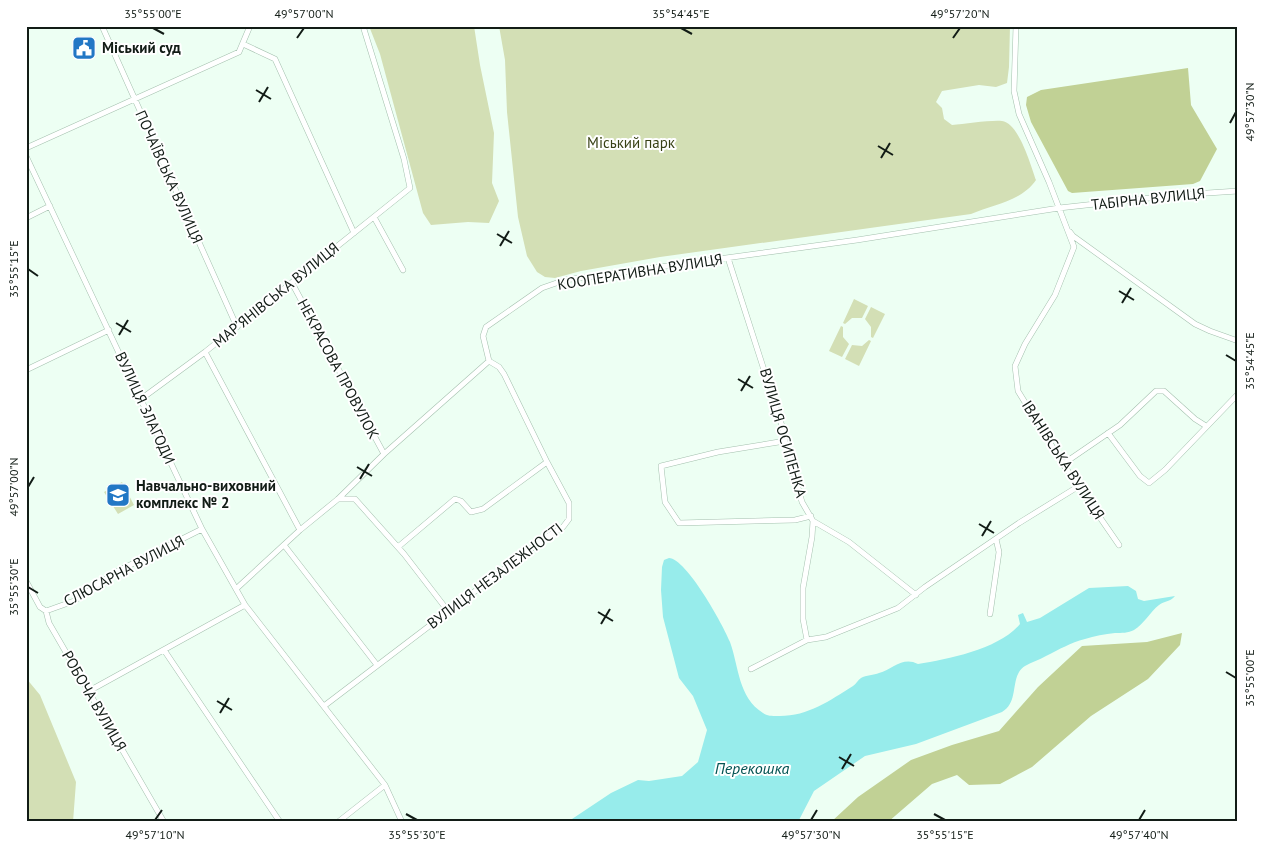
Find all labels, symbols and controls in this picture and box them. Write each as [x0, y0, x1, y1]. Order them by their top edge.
text: 35°55'00"E [124, 6, 182, 21]
text: 49°57'00"N [274, 6, 334, 21]
text: 35°54'45"E [652, 6, 710, 21]
text: 49°57'20"N [930, 6, 990, 21]
public building icon: Міський суд [71, 35, 97, 61]
place label: Міський суд [102, 38, 181, 57]
text: 49°57'30"N [1242, 82, 1257, 142]
street label: ПОЧАЇВСЬКА ВУЛИЦЯ [131, 107, 207, 247]
park label: Міський парк [587, 133, 676, 152]
street label: ТАБІРНА ВУЛИЦЯ [1090, 183, 1206, 214]
street label: МАР’ЯНІВСЬКА ВУЛИЦЯ [209, 238, 343, 351]
text: 35°55'15"E [6, 240, 21, 298]
street label: КООПЕРАТИВНА ВУЛИЦЯ [556, 249, 724, 294]
street label: НЕКРАСОВА ПРОВУЛОК [293, 295, 383, 442]
text: 35°54'45"E [1242, 332, 1257, 390]
street label: ВУЛИЦЯ ЗЛАГОДИ [111, 349, 180, 467]
street label: ВУЛИЦЯ ОСИПЕНКА [756, 366, 811, 500]
street label: ІВАНІВСЬКА ВУЛИЦЯ [1018, 397, 1109, 523]
text: 49°57'00"N [6, 457, 21, 517]
place label: Навчально-виховний комплекс № 2 [136, 476, 276, 512]
school or university icon: Навчально-виховний комплекс № 2 [105, 482, 131, 508]
street label: ВУЛИЦЯ НЕЗАЛЕЖНОСТІ [423, 518, 566, 633]
street label: СЛЮСАРНА ВУЛИЦЯ [60, 531, 187, 610]
text: 35°55'30"E [6, 558, 21, 616]
street label: РОБОЧА ВУЛИЦЯ [58, 647, 131, 754]
text: 35°55'00"E [1242, 649, 1257, 707]
water label: Перекошка [715, 758, 790, 778]
text: 49°57'10"N [125, 827, 185, 842]
text: 35°55'30"E [388, 827, 446, 842]
text: 49°57'30"N [781, 827, 841, 842]
text: 35°55'15"E [916, 827, 974, 842]
text: 49°57'40"N [1109, 827, 1169, 842]

